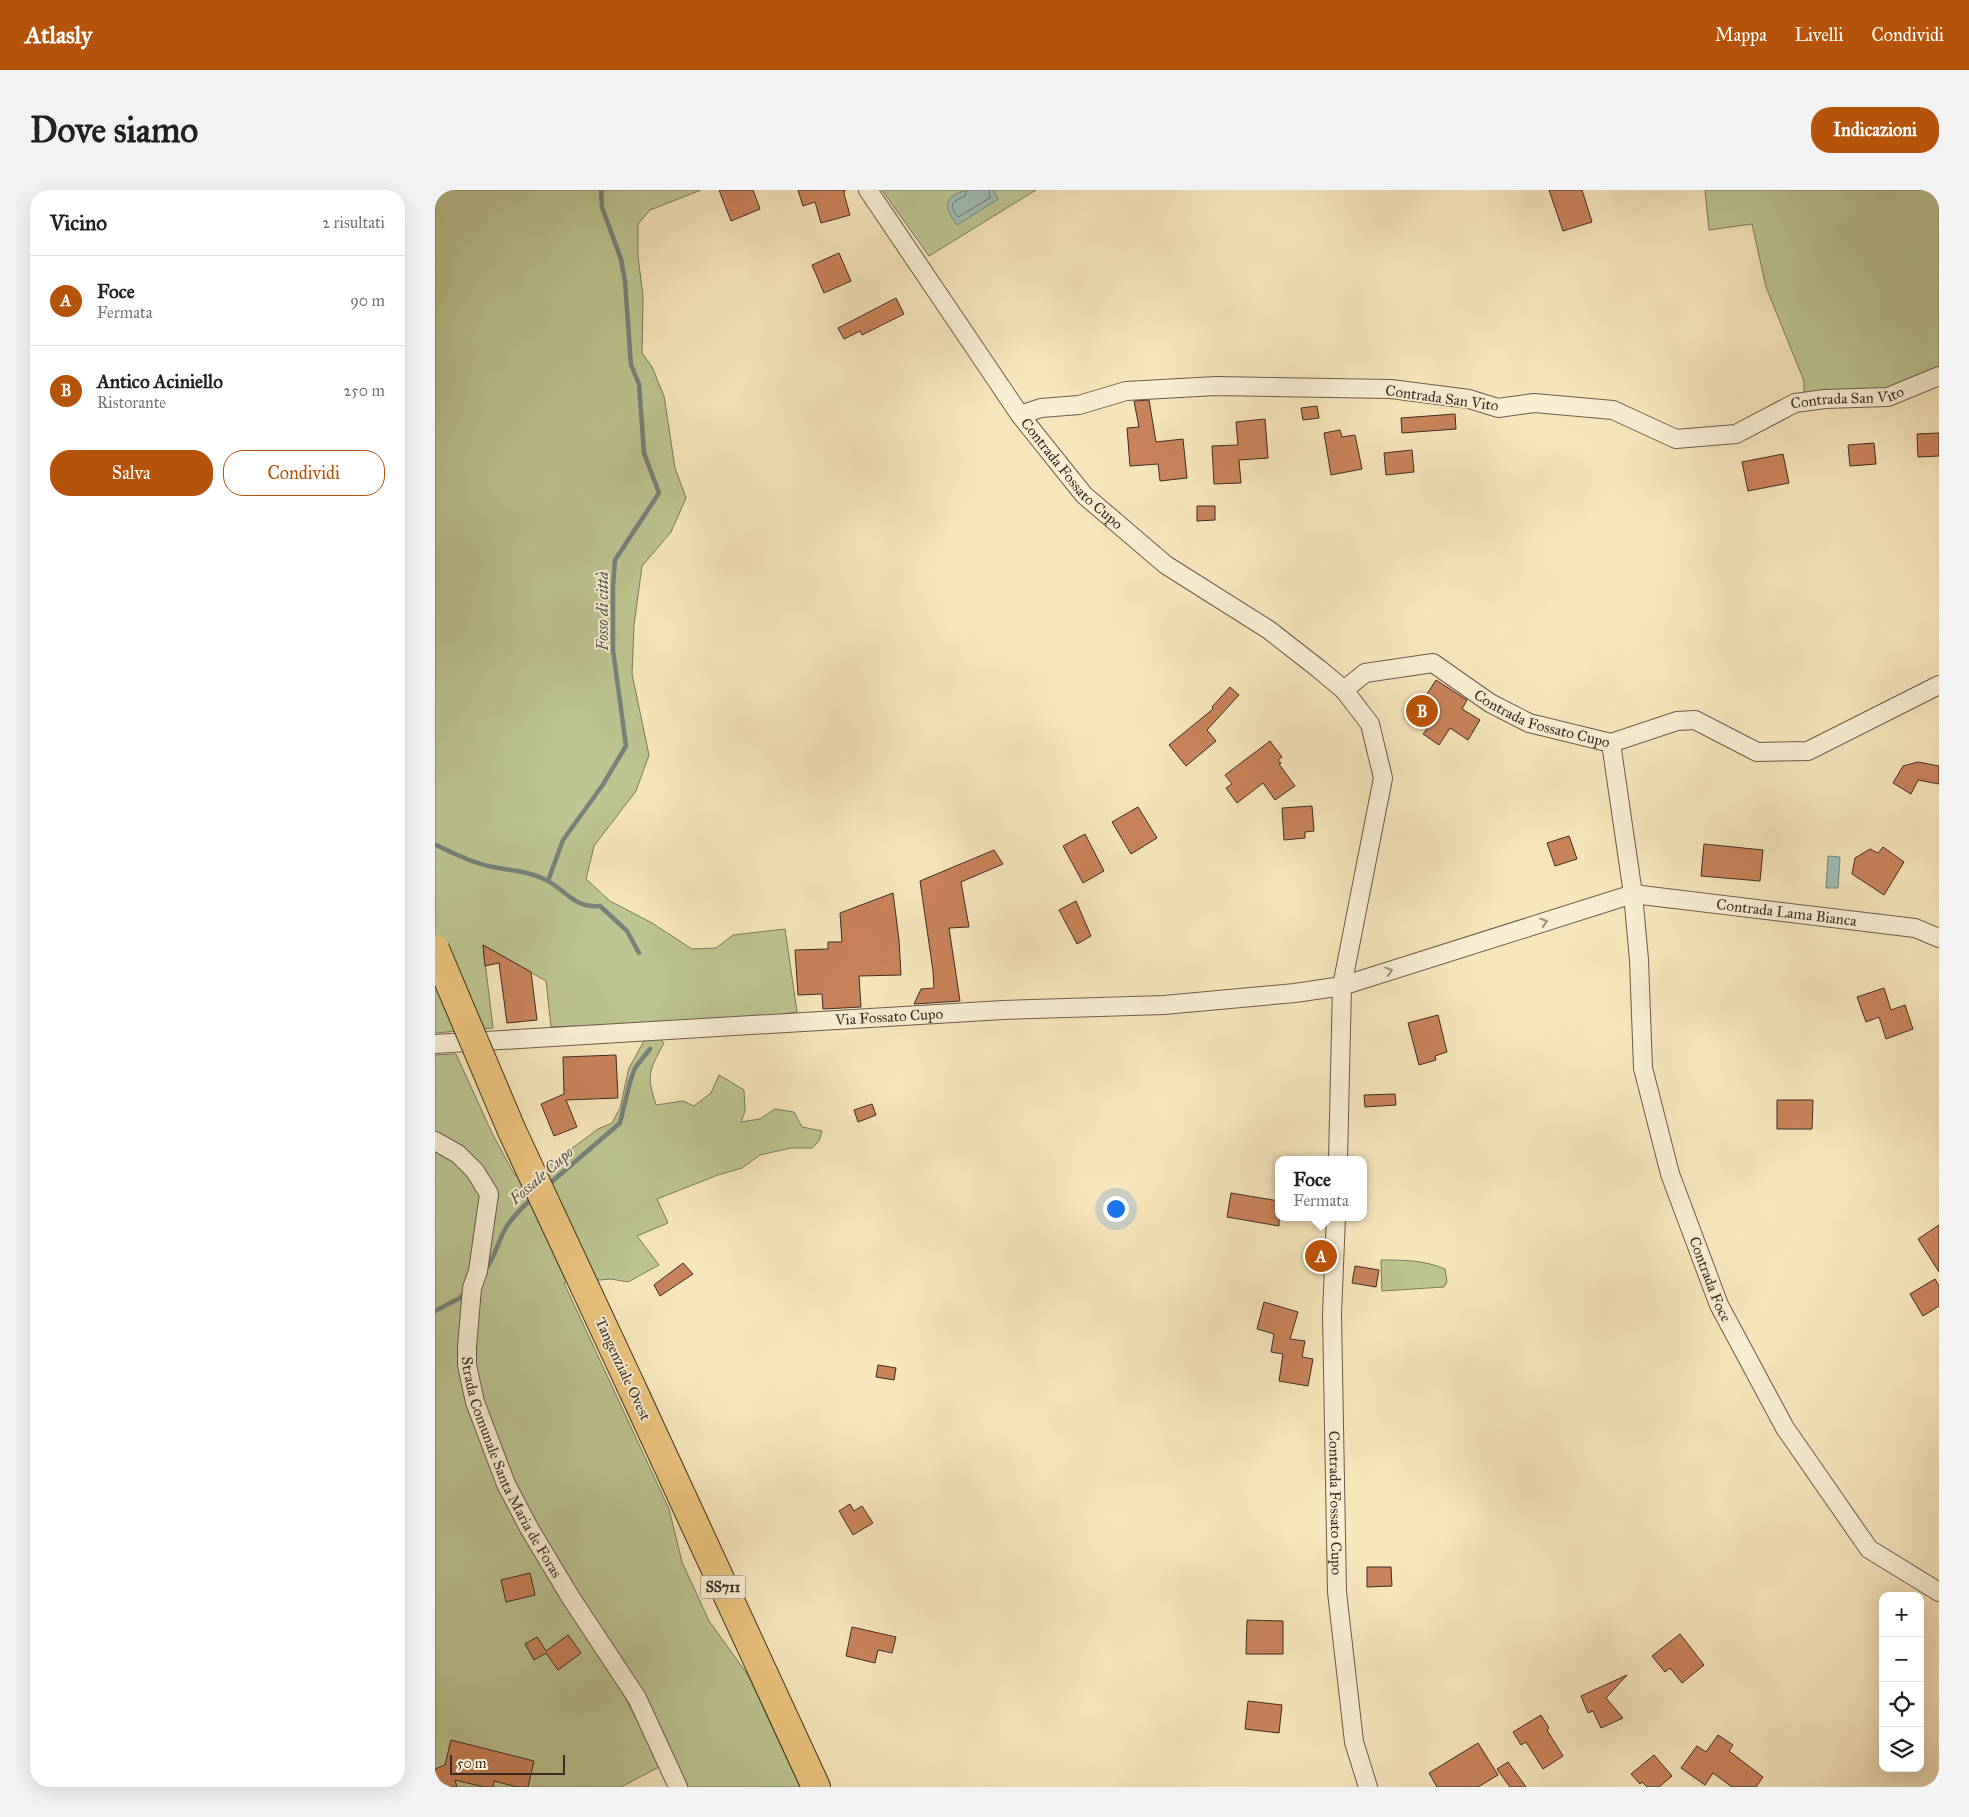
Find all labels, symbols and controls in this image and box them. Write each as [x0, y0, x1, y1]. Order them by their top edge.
text: Atlasly [25, 20, 92, 50]
text: Mappa [1715, 24, 1767, 46]
text: Livelli [1795, 24, 1843, 46]
text: Condividi [1871, 24, 1944, 46]
button: Indicazioni [1811, 107, 1939, 153]
text: Dove siamo [30, 109, 198, 152]
text: Vicino [50, 210, 107, 236]
text: 2 risultati [322, 213, 385, 232]
text: Foce [97, 280, 135, 303]
text: A [61, 291, 71, 310]
text: 90 m [350, 291, 385, 310]
text: Fermata [97, 303, 152, 322]
text: Antico Aciniello [97, 370, 223, 393]
text: B [61, 381, 71, 400]
text: 250 m [344, 381, 385, 400]
street label: Contrada San Vito [1384, 381, 1500, 415]
street label: Contrada San Vito [1789, 382, 1907, 413]
text: Ristorante [97, 393, 166, 412]
street label: Contrada Fossato Cupo [1017, 414, 1127, 533]
button: Salva [50, 450, 213, 496]
button: Condividi [223, 450, 385, 496]
water label: Fosso di città [593, 571, 612, 652]
street label: Contrada Fossato Cupo [1470, 685, 1612, 751]
pin: B [1406, 692, 1438, 730]
street label: Contrada Lama Bianca [1715, 895, 1858, 930]
one-way arrow [1539, 918, 1547, 928]
one-way arrow [1384, 967, 1392, 977]
street label: Via Fossato Cupo [834, 1005, 944, 1029]
water label: Fossale Cupo [505, 1142, 578, 1210]
popup [1275, 1156, 1367, 1221]
text: Foce [1293, 1168, 1331, 1191]
text: Fermata [1293, 1191, 1349, 1210]
your location [1103, 1196, 1129, 1222]
street label: Contrada Foce [1685, 1234, 1735, 1325]
pin: A [1305, 1237, 1337, 1275]
street label: Tangenziale Ovest [591, 1315, 655, 1424]
street label: Strada Comunale Santa Maria de Foras [458, 1357, 566, 1581]
street label: Contrada Fossato Cupo [1325, 1430, 1346, 1576]
road number: SS711 [701, 1575, 745, 1598]
map controls [1879, 1592, 1924, 1772]
button: + [1879, 1592, 1924, 1637]
button: − [1879, 1637, 1924, 1682]
button: locate [1879, 1682, 1924, 1727]
button: layers [1879, 1727, 1924, 1772]
scale bar [450, 1752, 565, 1775]
text: 50 m [457, 1755, 486, 1772]

